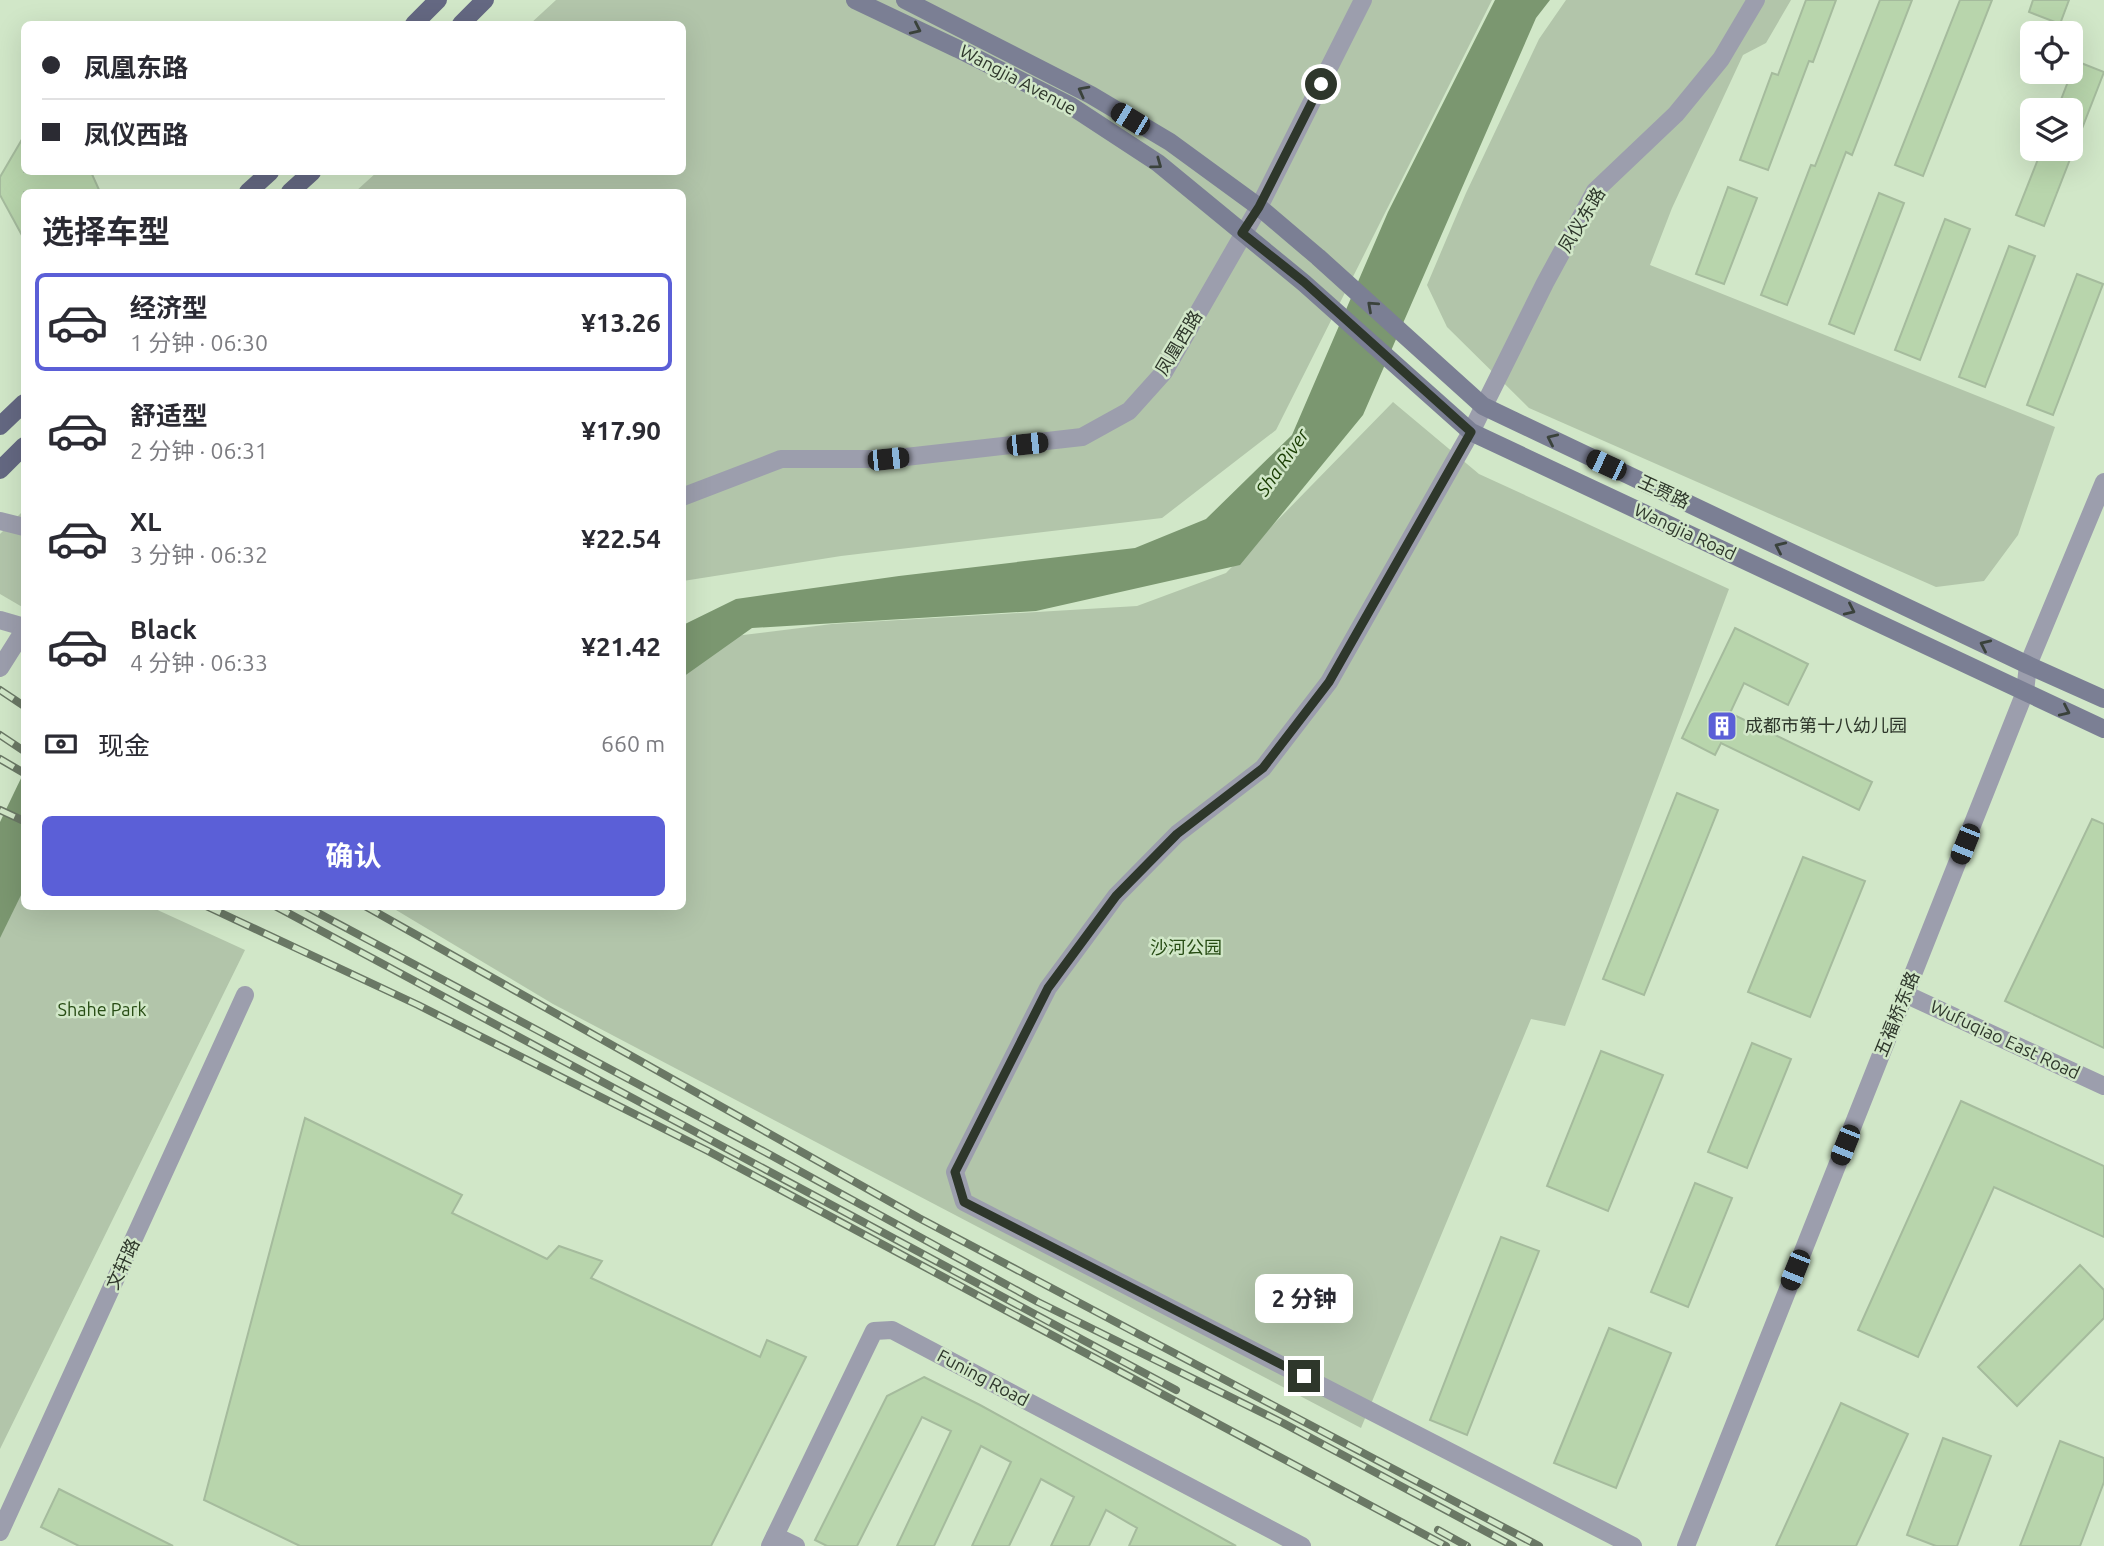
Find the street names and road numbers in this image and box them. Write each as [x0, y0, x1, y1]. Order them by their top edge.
street label: Wangjia Avenue [957, 40, 1080, 118]
street label: 凤仪东路 [1554, 183, 1608, 255]
street label: 凤凰西路 [1151, 306, 1205, 378]
street label: 王贾路 [1636, 471, 1693, 512]
street label: Wangjia Road [1631, 499, 1739, 563]
street label: 五福桥东路 [1870, 968, 1922, 1059]
street label: Wufuqiao East Road [1928, 996, 2083, 1083]
street label: 文轩路 [102, 1235, 143, 1292]
street label: Funing Road [934, 1345, 1032, 1410]

